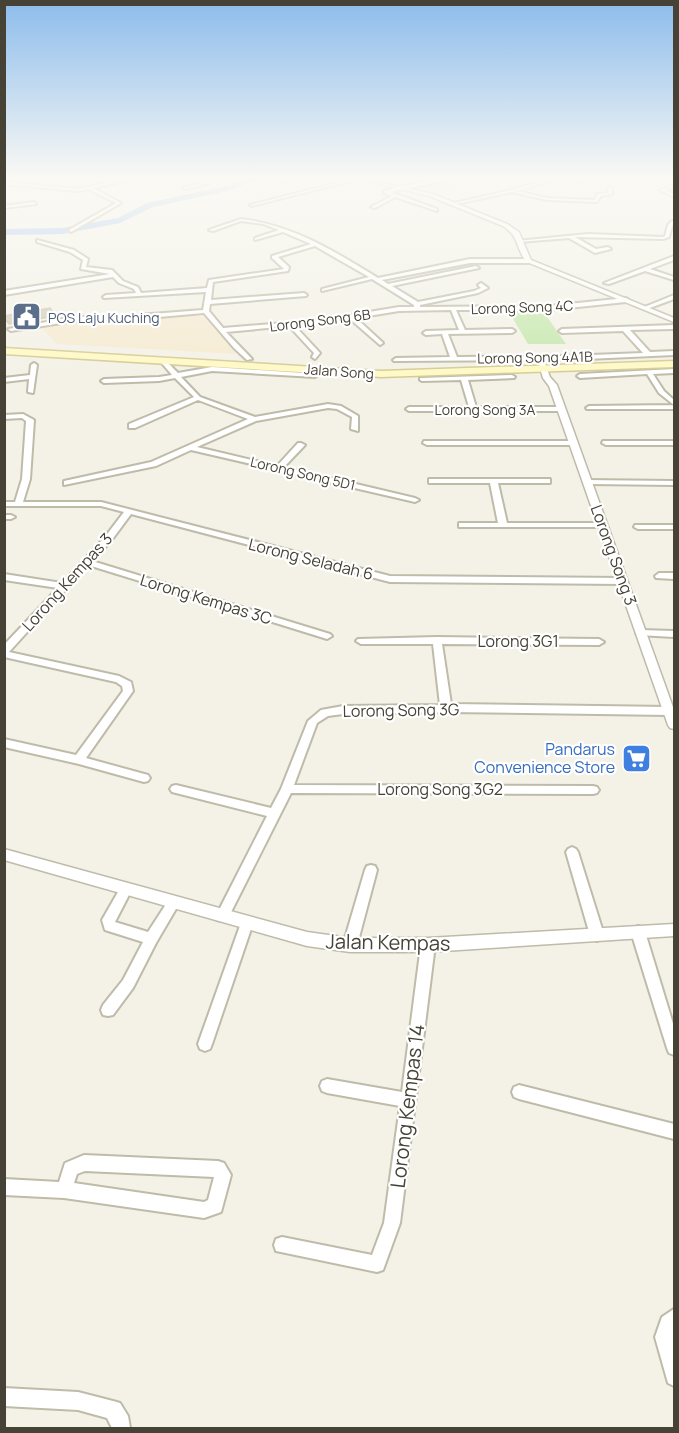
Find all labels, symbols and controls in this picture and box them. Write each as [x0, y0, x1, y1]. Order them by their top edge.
street label: Lorong Song 4C [470, 296, 574, 318]
public building icon: POS Laju Kuching [11, 301, 43, 333]
street label: Lorong Song 6B [268, 304, 372, 336]
place label: POS Laju Kuching [48, 308, 160, 327]
street label: Lorong Song 4A1B [477, 346, 593, 368]
street label: Jalan Song [303, 359, 375, 383]
street label: Lorong Song 3A [435, 400, 536, 419]
street label: Lorong Song 5D1 [249, 452, 357, 494]
street label: Lorong Song 3 [586, 502, 642, 608]
street label: Lorong Kempas 3 [17, 528, 117, 636]
street label: Lorong Seladah 6 [246, 533, 376, 585]
street label: Lorong Kempas 3C [137, 569, 275, 629]
street label: Lorong 3G1 [477, 630, 559, 652]
street label: Lorong Song 3G [343, 698, 459, 722]
place label: Pandarus Convenience Store [474, 738, 615, 778]
supermarket icon: Pandarus Convenience Store [620, 742, 652, 774]
street label: Lorong Song 3G2 [377, 778, 503, 800]
street label: Jalan Kempas [325, 927, 451, 957]
street label: Lorong Kempas 14 [384, 1022, 430, 1190]

